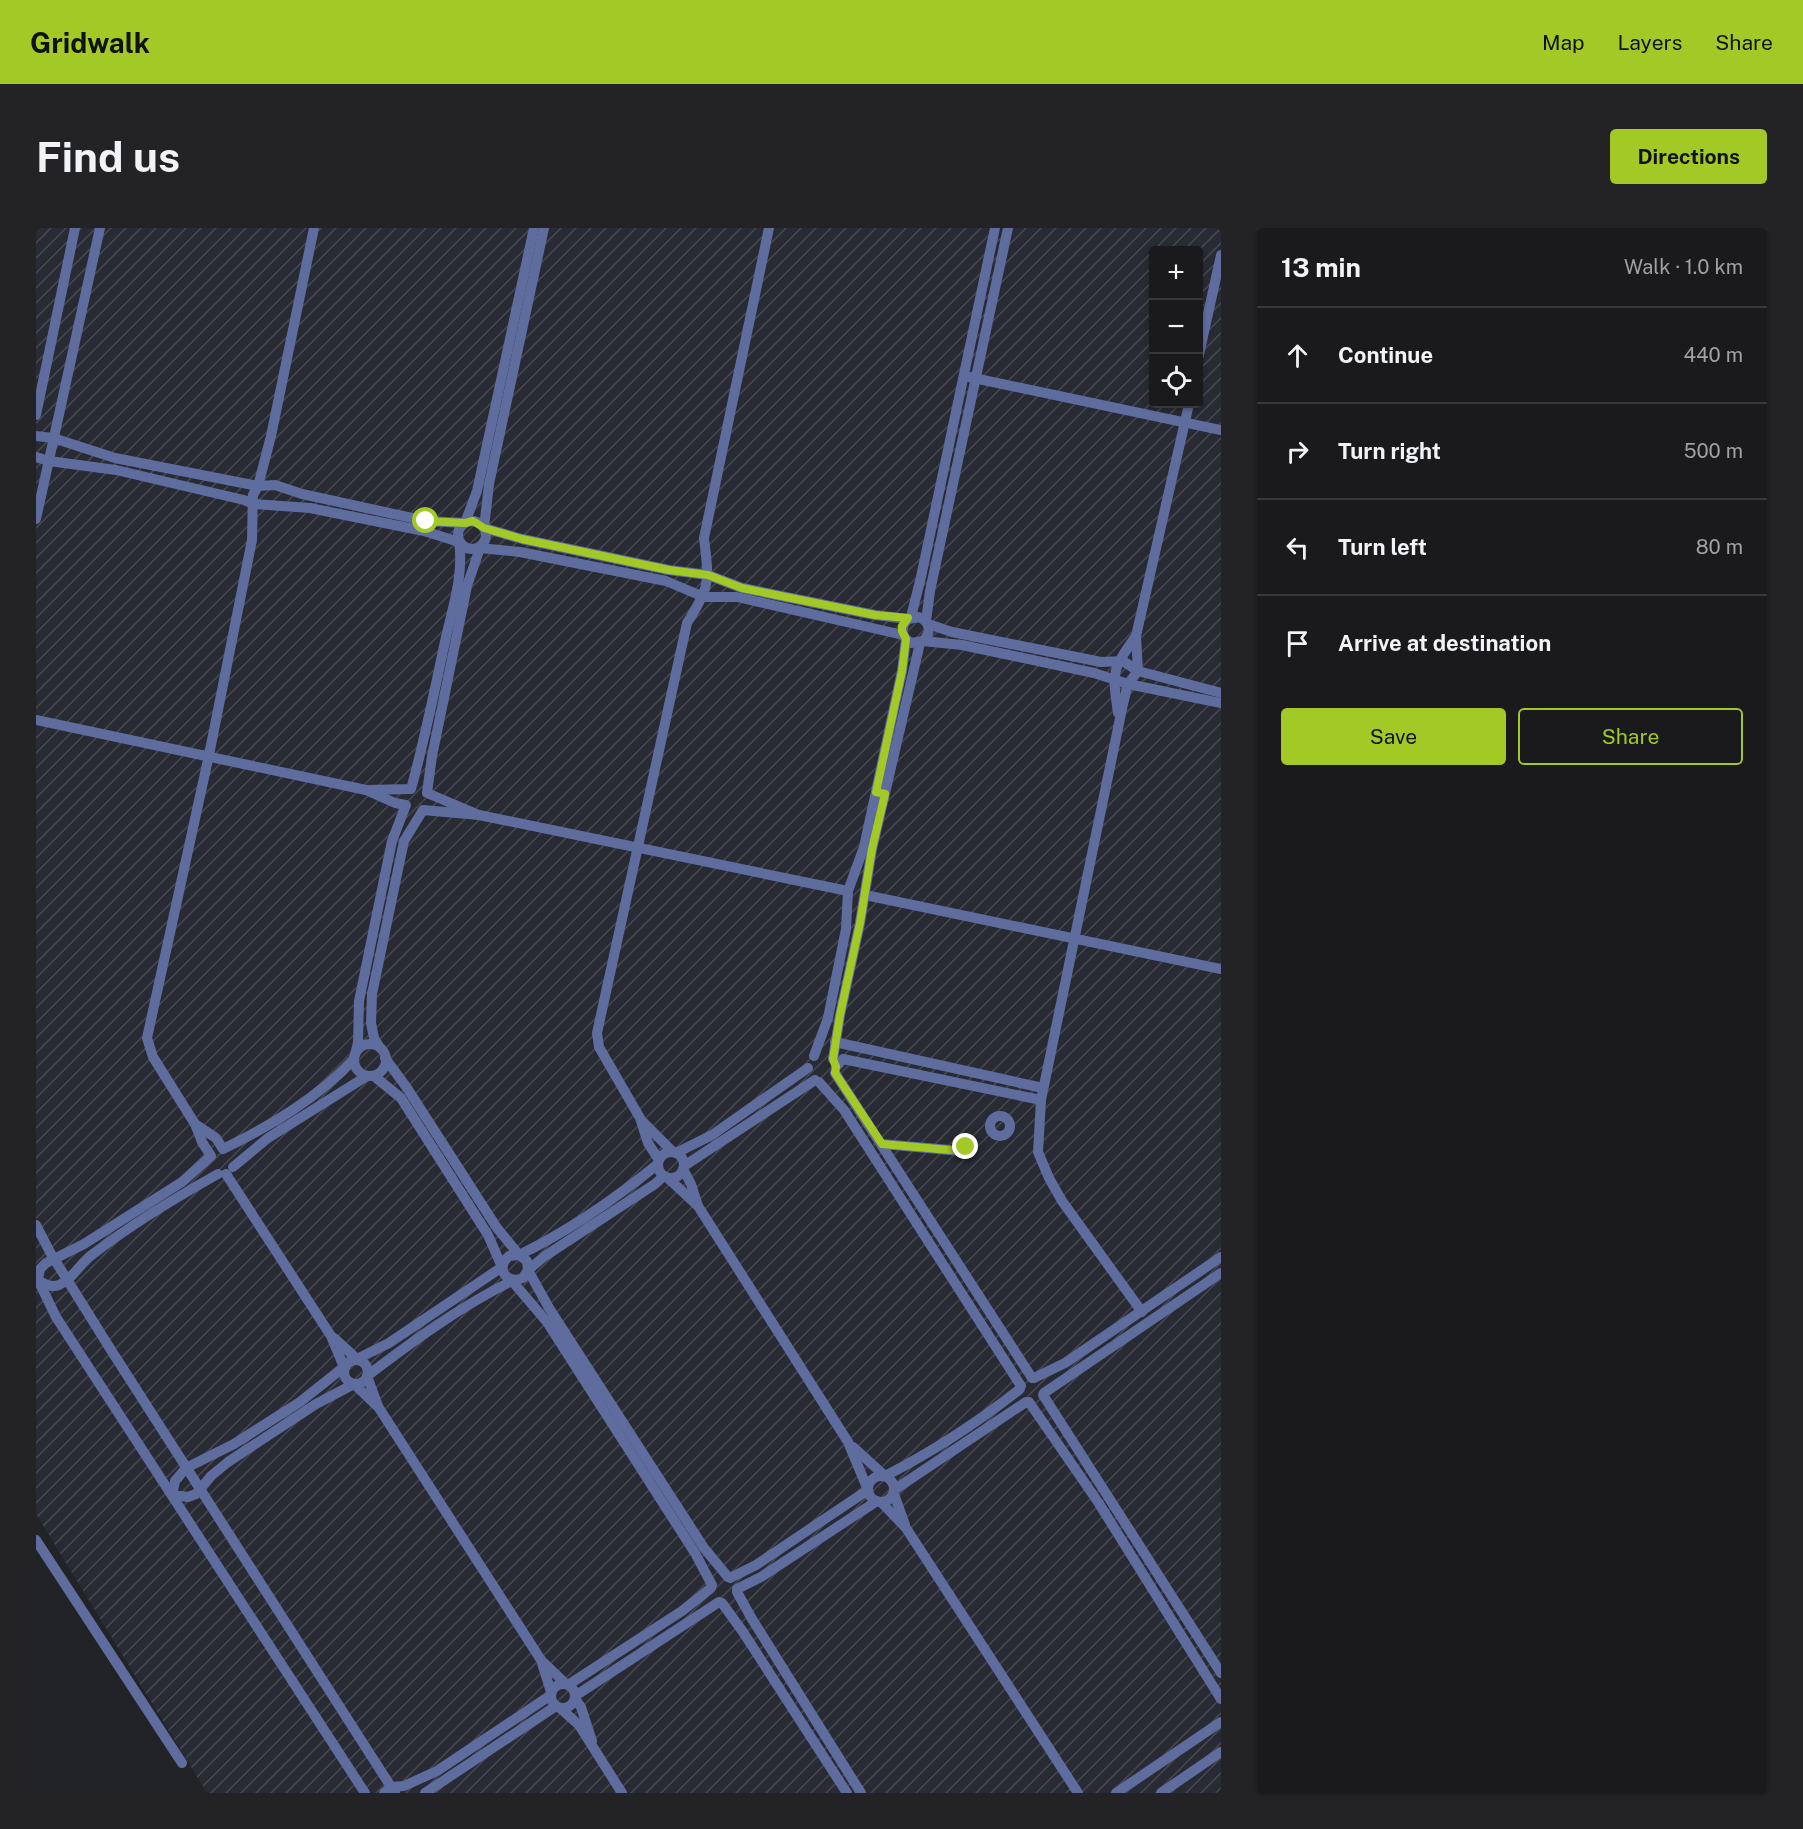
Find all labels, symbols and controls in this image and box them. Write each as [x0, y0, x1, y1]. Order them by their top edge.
text: Gridwalk [30, 26, 150, 59]
text: Map [1542, 30, 1585, 55]
text: Layers [1618, 30, 1682, 55]
text: Share [1715, 30, 1773, 55]
button: Directions [1610, 129, 1767, 184]
text: Find us [36, 132, 180, 181]
map controls [1149, 246, 1203, 408]
button: + [1149, 246, 1203, 300]
text: 13 min [1281, 252, 1361, 283]
text: Walk · 1.0 km [1624, 255, 1743, 279]
button: − [1149, 300, 1203, 354]
icon: ahead [1281, 339, 1314, 372]
text: Continue [1338, 342, 1433, 368]
text: 440 m [1683, 343, 1743, 367]
button: locate [1149, 354, 1203, 408]
icon: right [1281, 435, 1314, 468]
text: Turn right [1338, 438, 1441, 464]
text: 500 m [1684, 439, 1743, 463]
route start [412, 507, 438, 533]
icon: left [1281, 531, 1314, 564]
text: Turn left [1338, 534, 1427, 560]
text: 80 m [1696, 535, 1743, 559]
icon: arrive [1281, 627, 1314, 660]
text: Arrive at destination [1338, 630, 1551, 656]
button: Save [1281, 708, 1506, 765]
button: Share [1518, 708, 1743, 765]
route end [952, 1133, 978, 1159]

